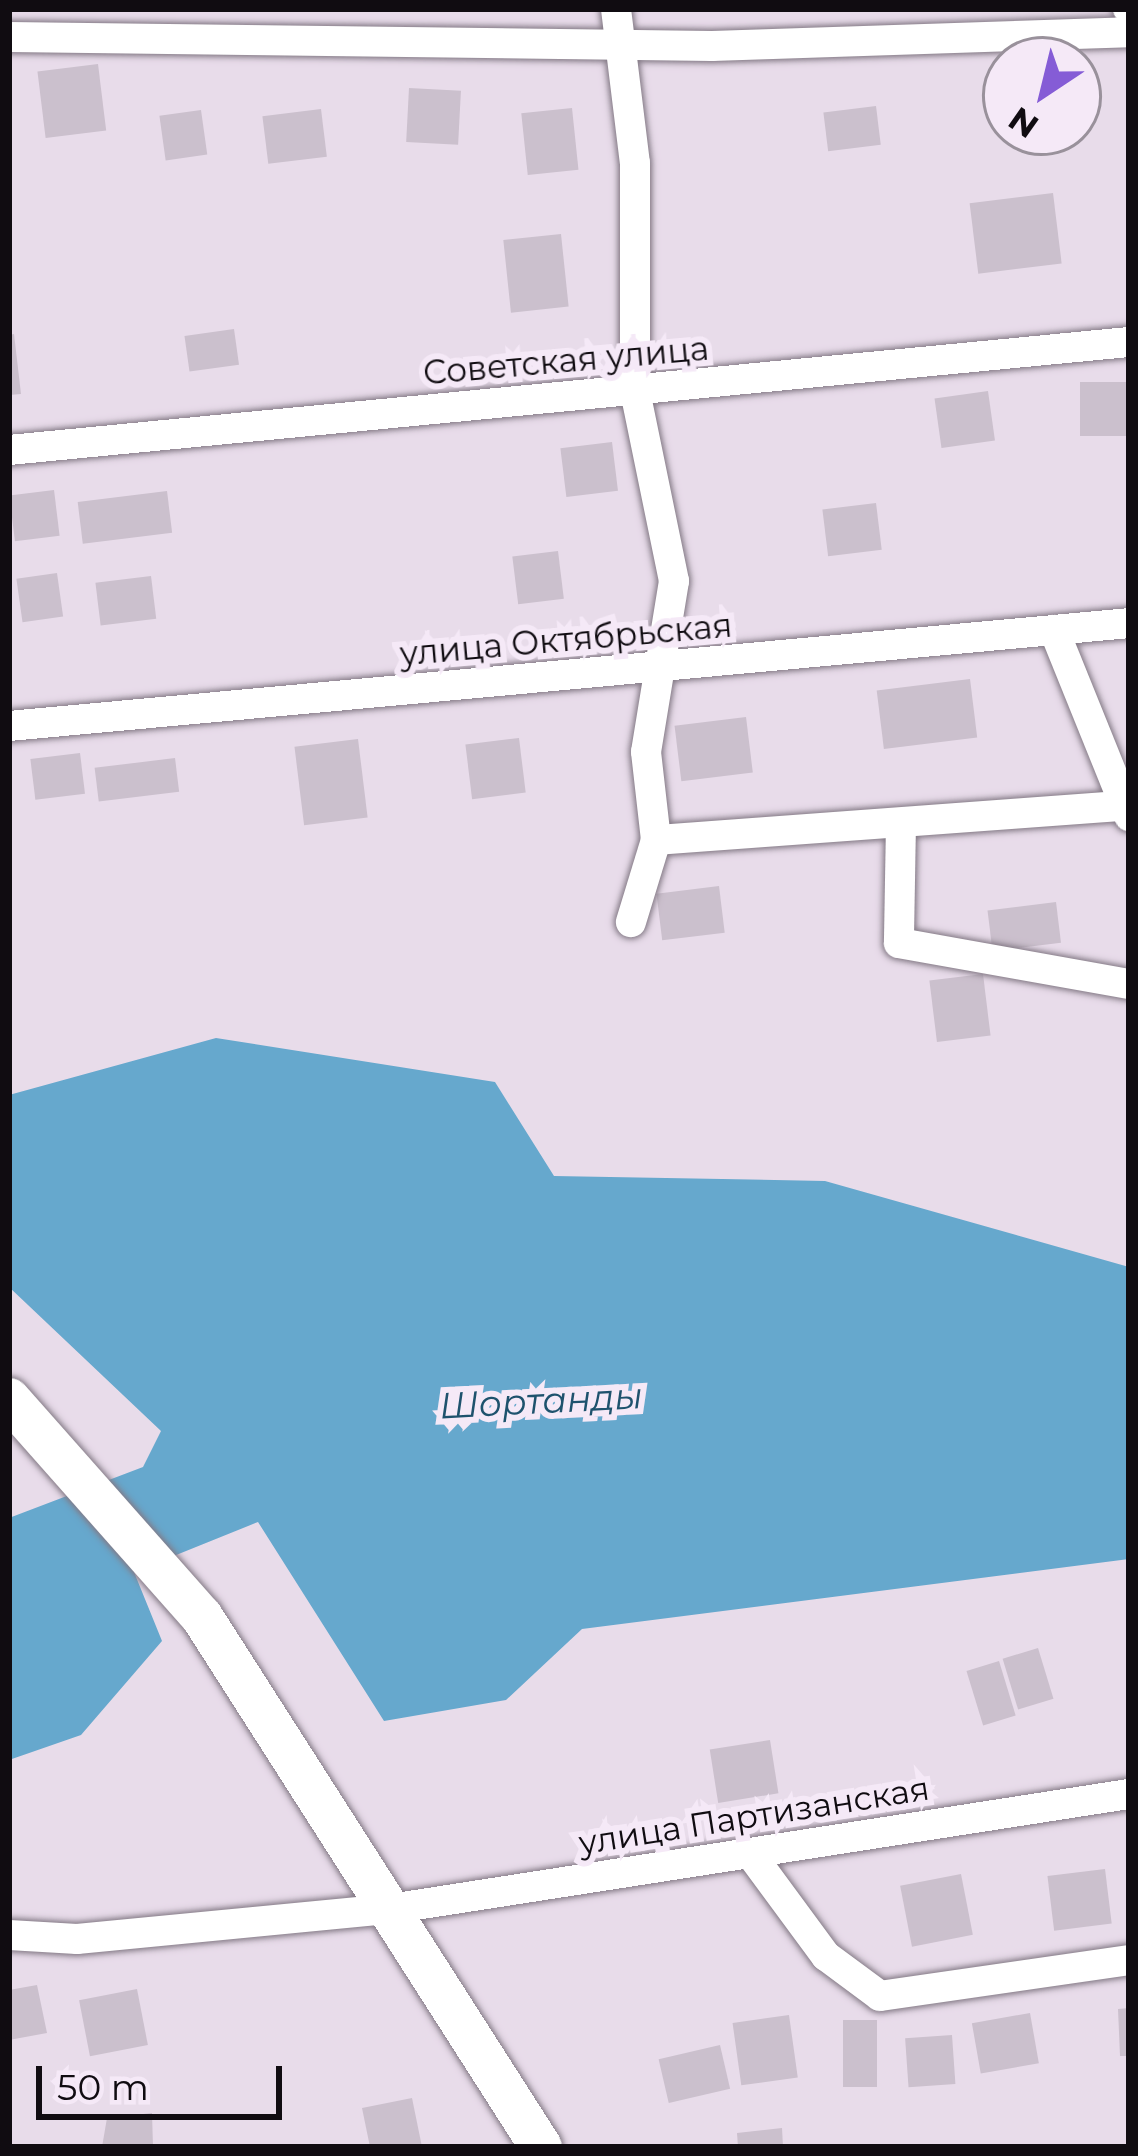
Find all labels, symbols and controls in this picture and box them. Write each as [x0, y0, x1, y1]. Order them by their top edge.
north arrow [982, 36, 1102, 156]
text: N [1001, 99, 1045, 147]
street label: Советская улица [421, 329, 711, 393]
street label: улица Октябрьская [398, 606, 734, 674]
water label: Шортанды [438, 1374, 644, 1428]
street label: улица Партизанская [576, 1769, 932, 1863]
scale bar [42, 2042, 288, 2116]
text: 50 m [57, 2065, 149, 2109]

